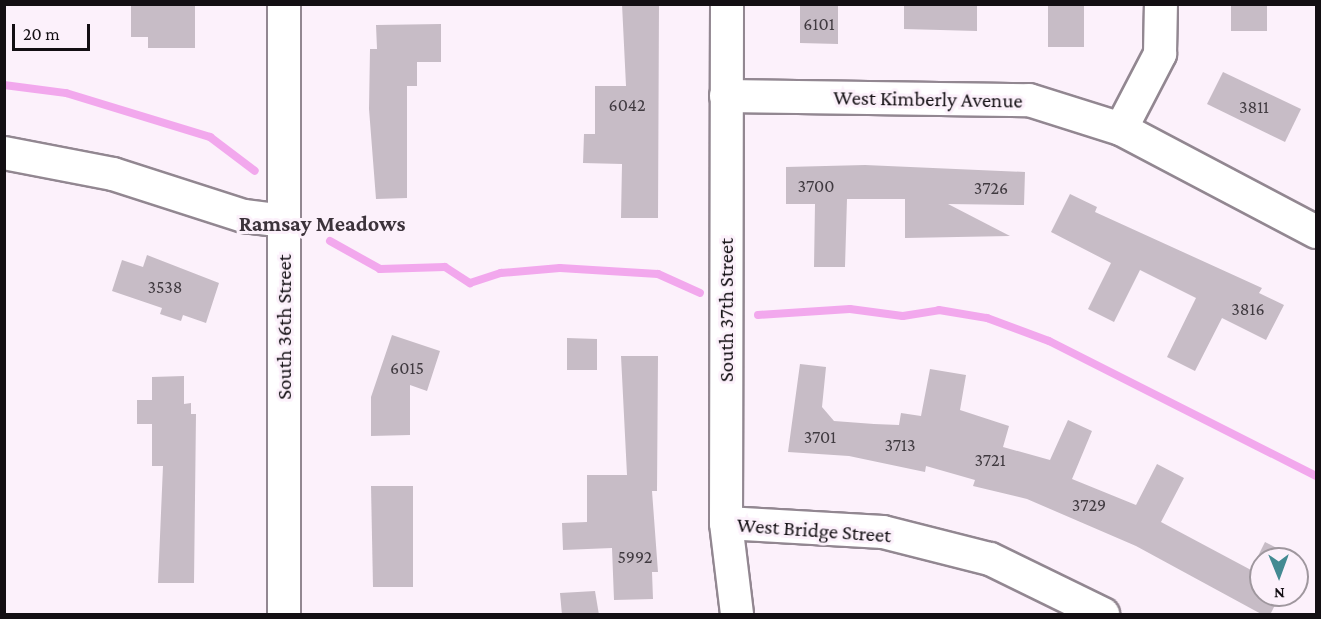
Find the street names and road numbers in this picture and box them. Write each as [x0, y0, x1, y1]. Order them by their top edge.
street label: West Kimberly Avenue [833, 85, 1023, 113]
street label: South 37th Street [713, 238, 739, 382]
street label: South 36th Street [271, 254, 297, 400]
street label: West Bridge Street [736, 512, 892, 548]

